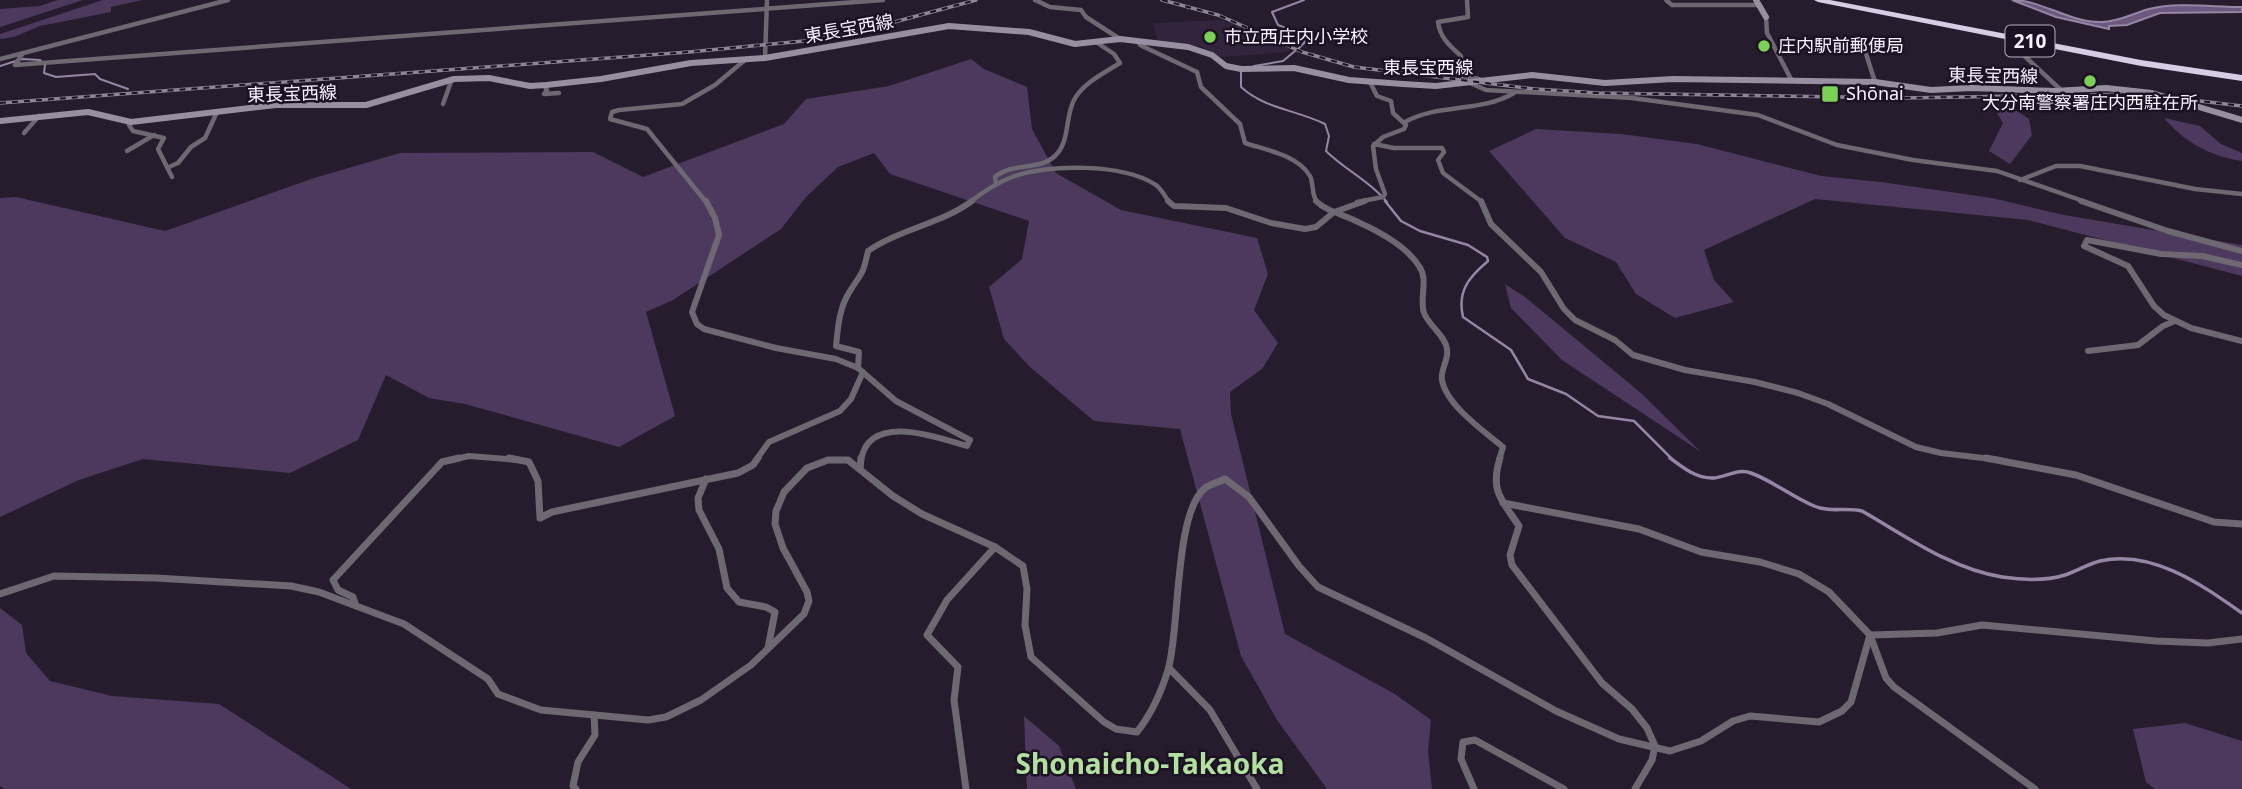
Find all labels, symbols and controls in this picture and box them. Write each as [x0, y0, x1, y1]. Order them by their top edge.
street label: 東長宝西線 [802, 8, 895, 48]
place label: 市立西庄内小学校 [1224, 24, 1368, 48]
road number: 210 [2006, 25, 2054, 56]
marker: 市立西庄内小学校 [1202, 29, 1218, 45]
place label: 庄内駅前郵便局 [1778, 33, 1904, 57]
marker: 庄内駅前郵便局 [1756, 38, 1772, 54]
street label: 東長宝西線 [1383, 55, 1473, 79]
street label: 東長宝西線 [1948, 62, 2038, 88]
marker: 大分南警察署庄内西駐在所 [2082, 73, 2098, 89]
street label: 東長宝西線 [247, 79, 337, 107]
place label: Shōnai [1846, 81, 1904, 105]
marker: Shōnai [1820, 84, 1840, 104]
place label: 大分南警察署庄内西駐在所 [1982, 90, 2198, 114]
district label: Shonaicho-Takaoka [1016, 744, 1284, 782]

